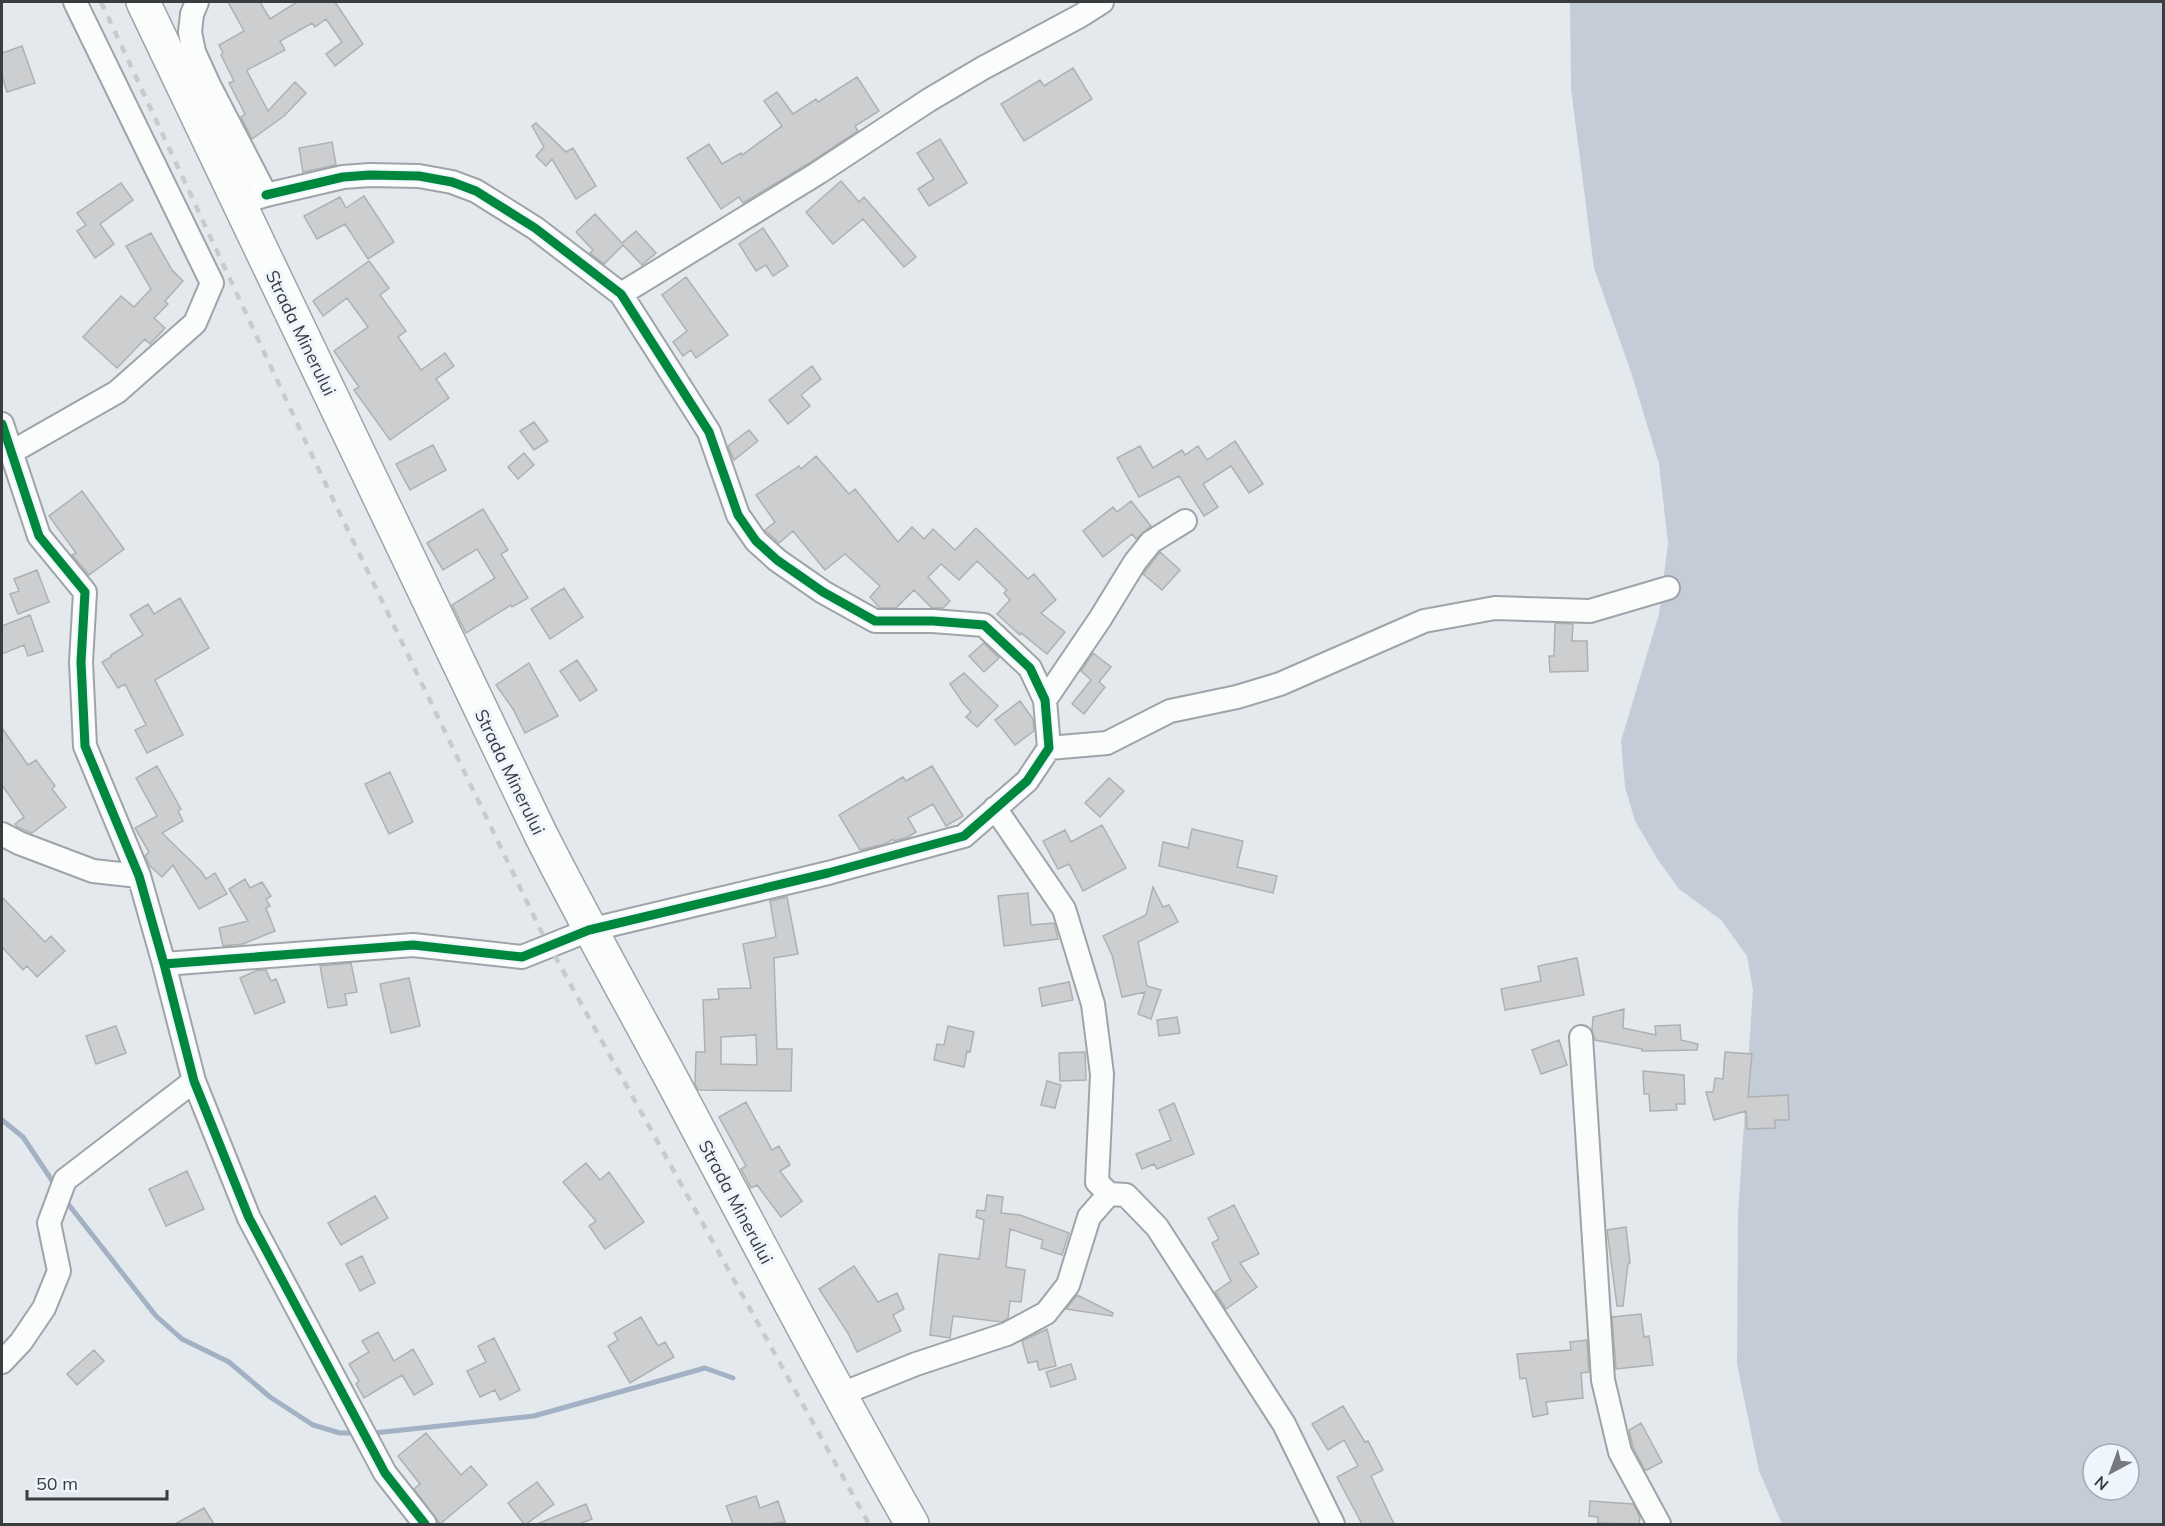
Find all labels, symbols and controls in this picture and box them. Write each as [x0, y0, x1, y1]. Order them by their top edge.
street label: Strada Minerului [261, 266, 341, 400]
street label: Strada Minerului [470, 705, 550, 839]
street label: Strada Minerului [694, 1136, 778, 1268]
north arrow [2081, 1442, 2141, 1502]
scale bar [27, 1463, 166, 1501]
text: 50 m [36, 1472, 78, 1495]
text: N [2090, 1472, 2112, 1495]

